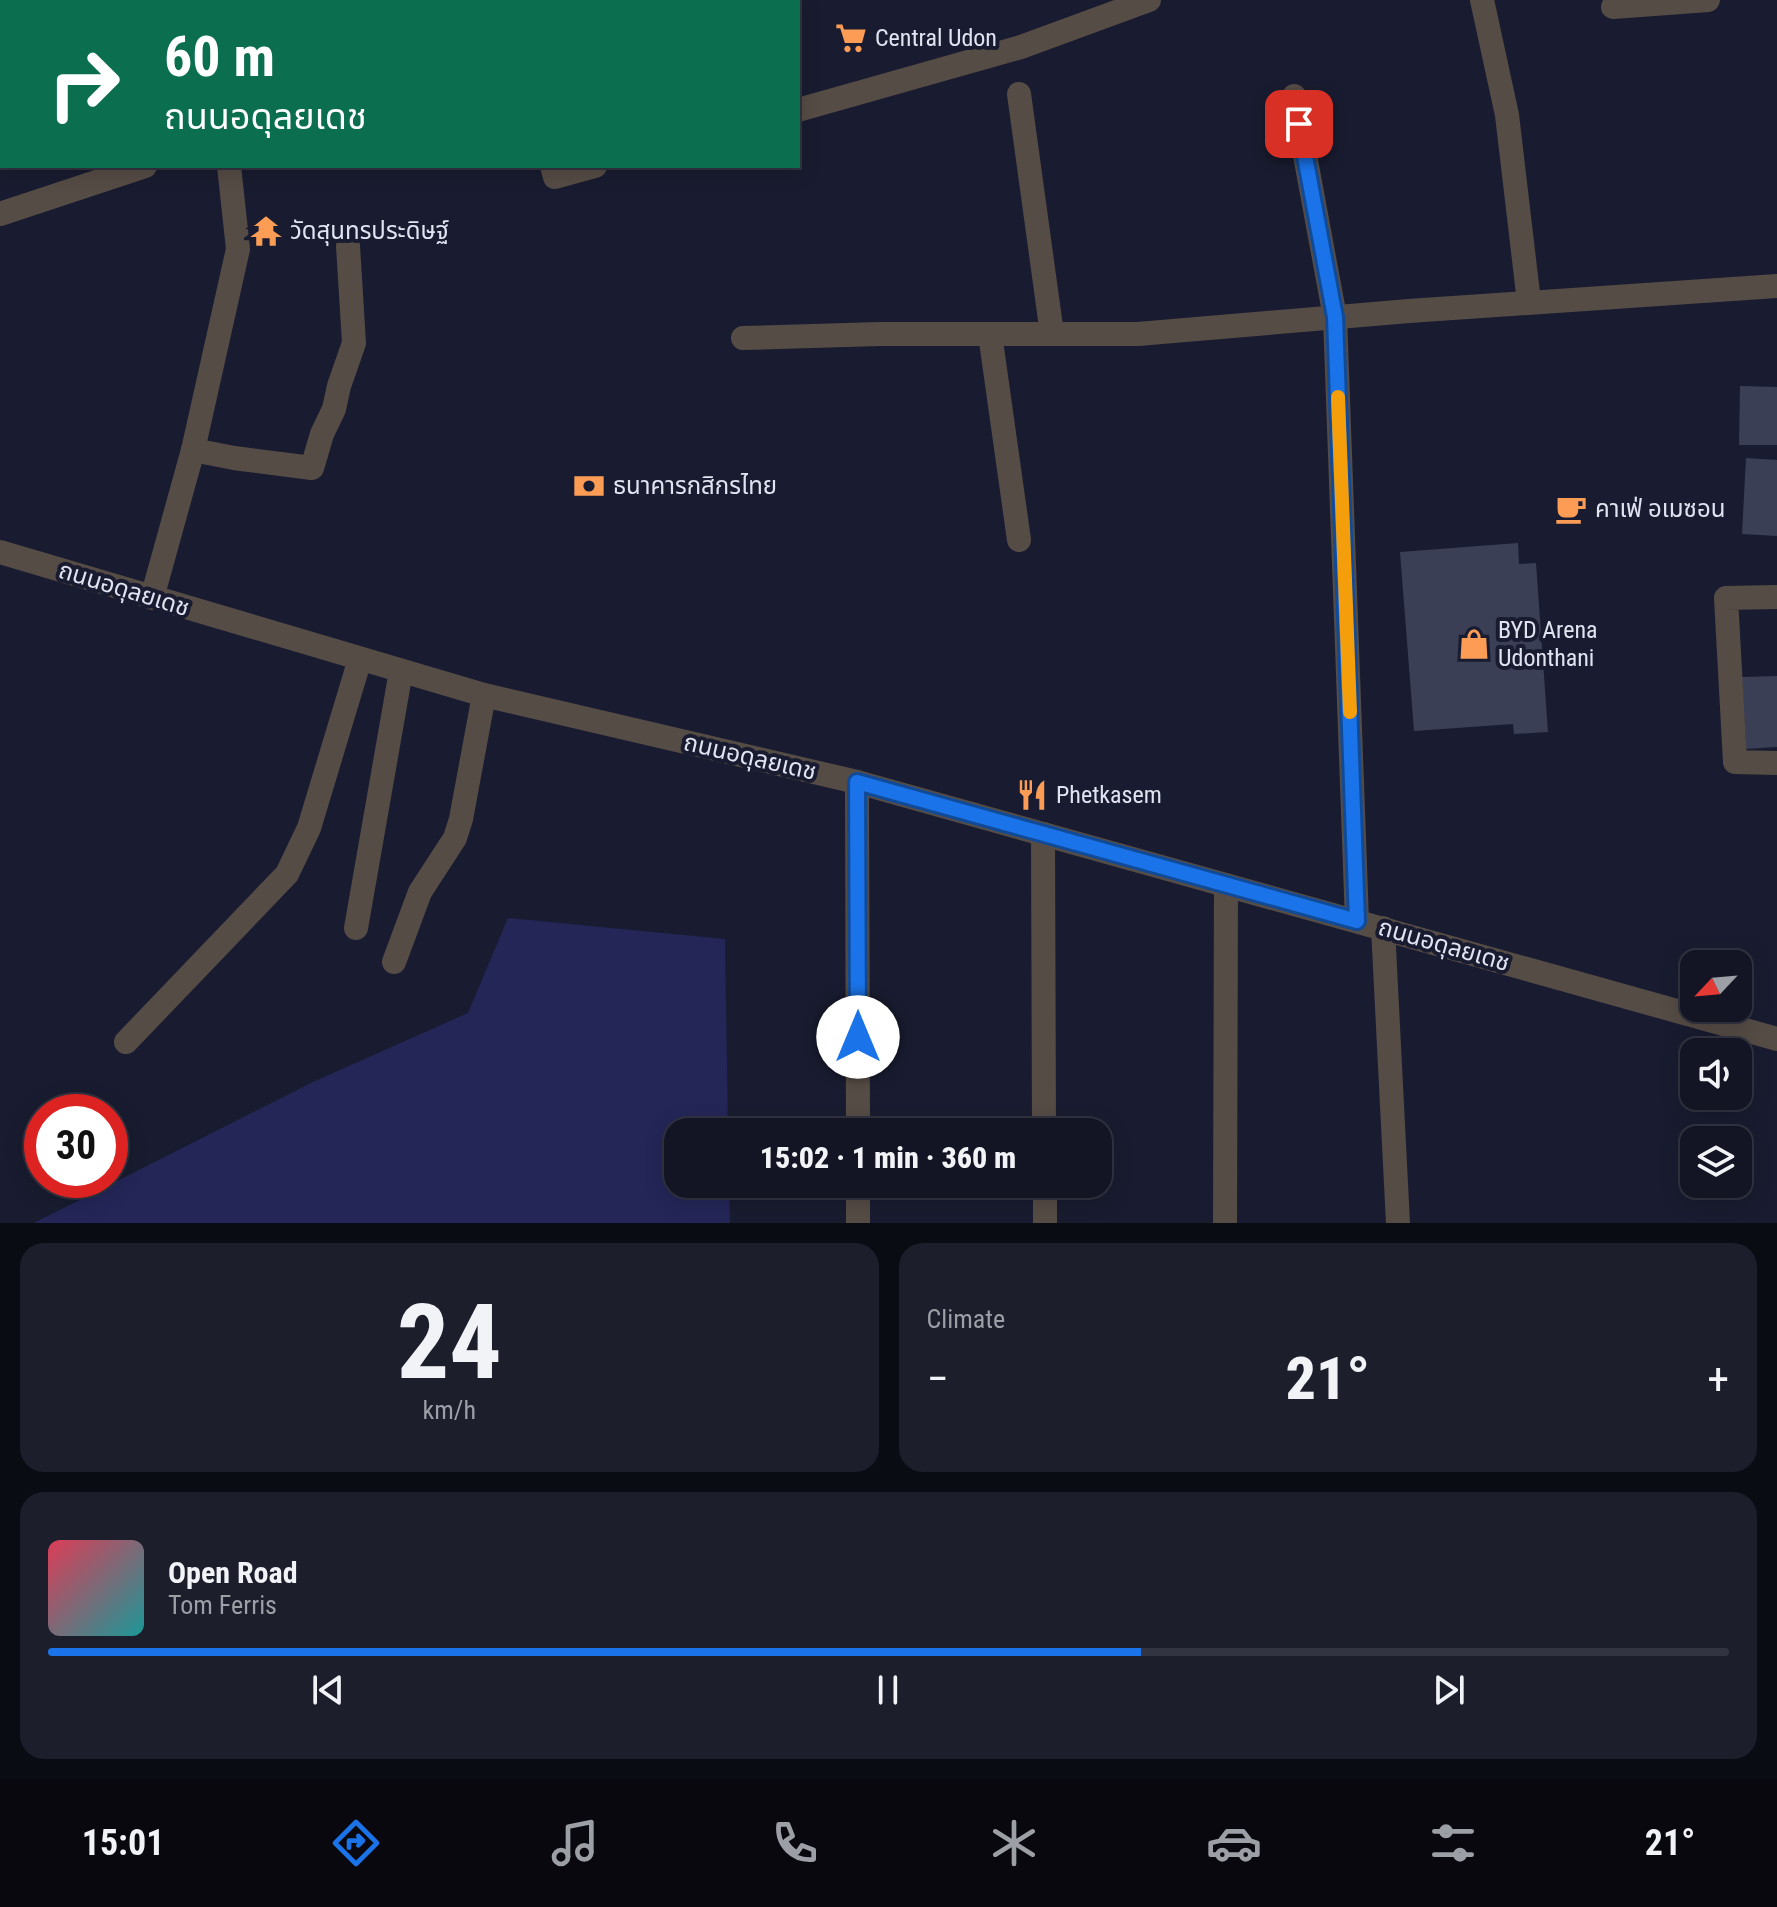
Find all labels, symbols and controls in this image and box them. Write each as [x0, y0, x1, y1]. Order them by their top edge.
supermarket icon: Central Udon [834, 21, 868, 55]
text: 60 m [164, 24, 275, 90]
place label: Central Udon [875, 24, 997, 52]
icon: right [32, 32, 136, 136]
pin [1265, 90, 1333, 158]
text: ถนนอดุลยเดช [164, 96, 367, 138]
icon: arrive [1277, 102, 1321, 146]
temple icon: วัดสุนทรประดิษฐ์ [249, 214, 283, 248]
place label: วัดสุนทรประดิษฐ์ [290, 217, 449, 246]
bank icon: ธนาคารกสิกรไทย [572, 469, 606, 503]
place label: ธนาคารกสิกรไทย [613, 472, 777, 500]
cafe icon: คาเฟ่ อเมซอน [1554, 492, 1588, 526]
place label: คาเฟ่ อเมซอน [1595, 495, 1725, 523]
street label: ถนนอดุลยเดช [55, 556, 193, 623]
place label: BYD Arena Udonthani [1498, 616, 1598, 672]
shop icon: BYD Arena Udonthani [1457, 627, 1491, 661]
street label: ถนนอดุลยเดช [681, 728, 819, 787]
restaurant icon: Phetkasem [1015, 778, 1049, 812]
place label: Phetkasem [1056, 781, 1162, 809]
street label: ถนนอดุลยเดช [1375, 913, 1513, 978]
north arrow [1680, 950, 1752, 1022]
map controls [1680, 950, 1752, 1198]
position arrow [816, 995, 900, 1079]
button: sound [1680, 1038, 1752, 1110]
speed limit sign: 30 [24, 1094, 128, 1198]
button: layers [1680, 1126, 1752, 1198]
text: 15:02 · 1 min · 360 m [760, 1140, 1016, 1175]
text: 24 [397, 1282, 502, 1403]
text: Climate [927, 1304, 1005, 1334]
text: 21° [1286, 1343, 1370, 1414]
text: − [927, 1353, 949, 1405]
text: + [1707, 1353, 1729, 1405]
text: km/h [423, 1395, 476, 1425]
text: Open Road [168, 1555, 298, 1590]
text: Tom Ferris [168, 1590, 277, 1620]
icon: previous [306, 1668, 350, 1712]
icon: pause [866, 1668, 910, 1712]
icon: next [1427, 1668, 1471, 1712]
icon: directions [328, 1815, 384, 1871]
icon: music [547, 1815, 603, 1871]
icon: phone [767, 1815, 823, 1871]
icon: climate [986, 1815, 1042, 1871]
icon: car [1206, 1815, 1262, 1871]
icon: filters [1425, 1815, 1481, 1871]
text: 15:01 [82, 1822, 164, 1864]
text: 21° [1645, 1822, 1695, 1864]

